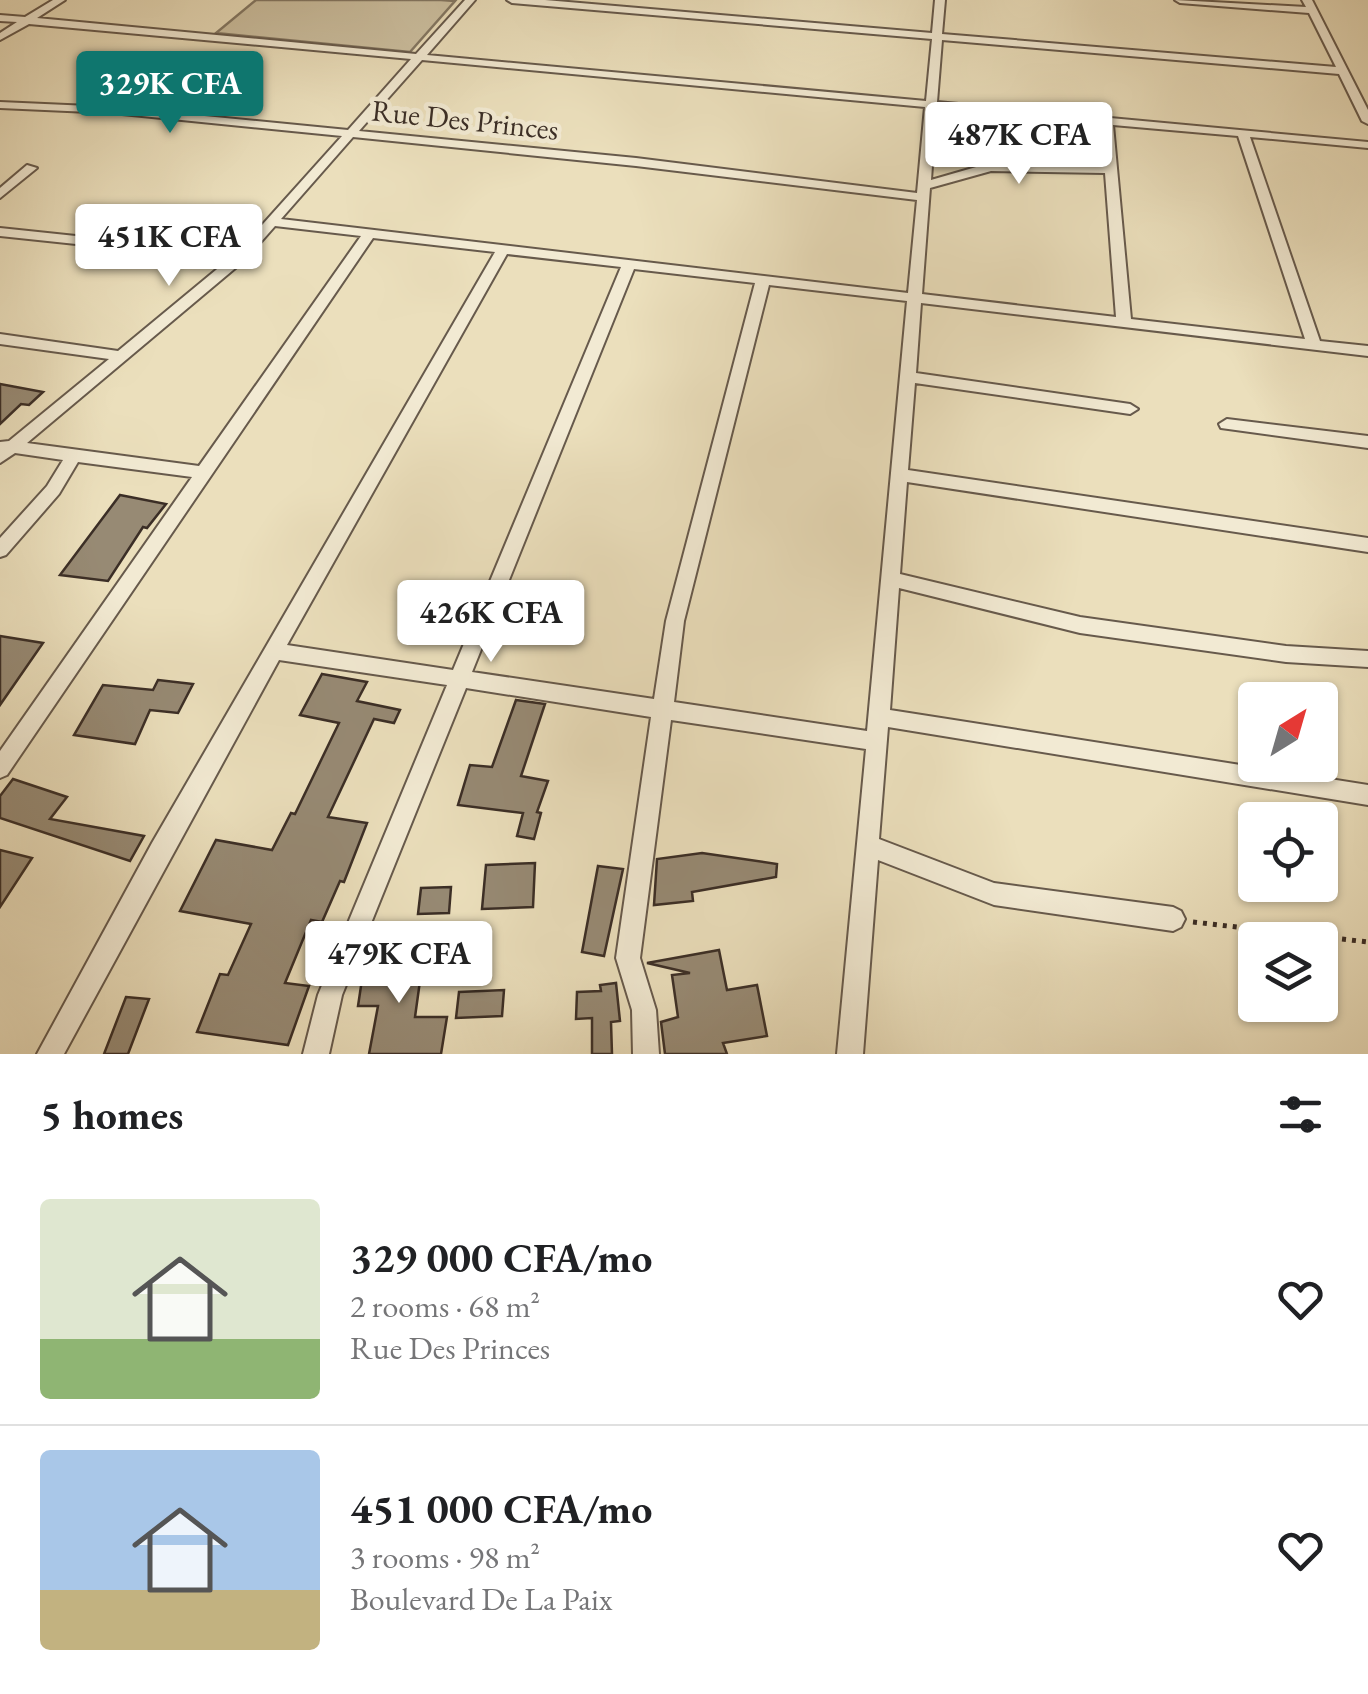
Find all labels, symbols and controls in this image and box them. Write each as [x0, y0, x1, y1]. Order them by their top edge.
pin: 329K CFA [67, 51, 273, 136]
text: 329K CFA [98, 62, 242, 104]
street label: Rue Des Princes [370, 90, 560, 149]
pin: 487K CFA [916, 102, 1122, 187]
text: 487K CFA [947, 113, 1091, 155]
pin: 451K CFA [66, 204, 272, 289]
text: 451K CFA [97, 215, 241, 257]
pin: 426K CFA [388, 580, 594, 665]
text: 426K CFA [419, 591, 563, 633]
north arrow [1238, 682, 1338, 782]
map controls [1238, 682, 1338, 1022]
button: locate [1238, 802, 1338, 902]
pin: 479K CFA [296, 921, 502, 1006]
button: layers [1238, 922, 1338, 1022]
text: 479K CFA [327, 932, 471, 974]
text: 5 homes [40, 1087, 183, 1142]
icon: filters [1273, 1087, 1328, 1142]
text: 329 000 CFA/mo [350, 1230, 652, 1285]
icon: home [120, 1239, 240, 1359]
icon: heart [1273, 1272, 1328, 1327]
text: 2 rooms · 68 m² [350, 1285, 540, 1327]
text: Rue Des Princes [350, 1327, 550, 1369]
text: 451 000 CFA/mo [350, 1481, 652, 1536]
icon: home [120, 1490, 240, 1610]
icon: heart [1273, 1523, 1328, 1578]
text: 3 rooms · 98 m² [350, 1536, 540, 1578]
text: Boulevard De La Paix [350, 1578, 613, 1620]

